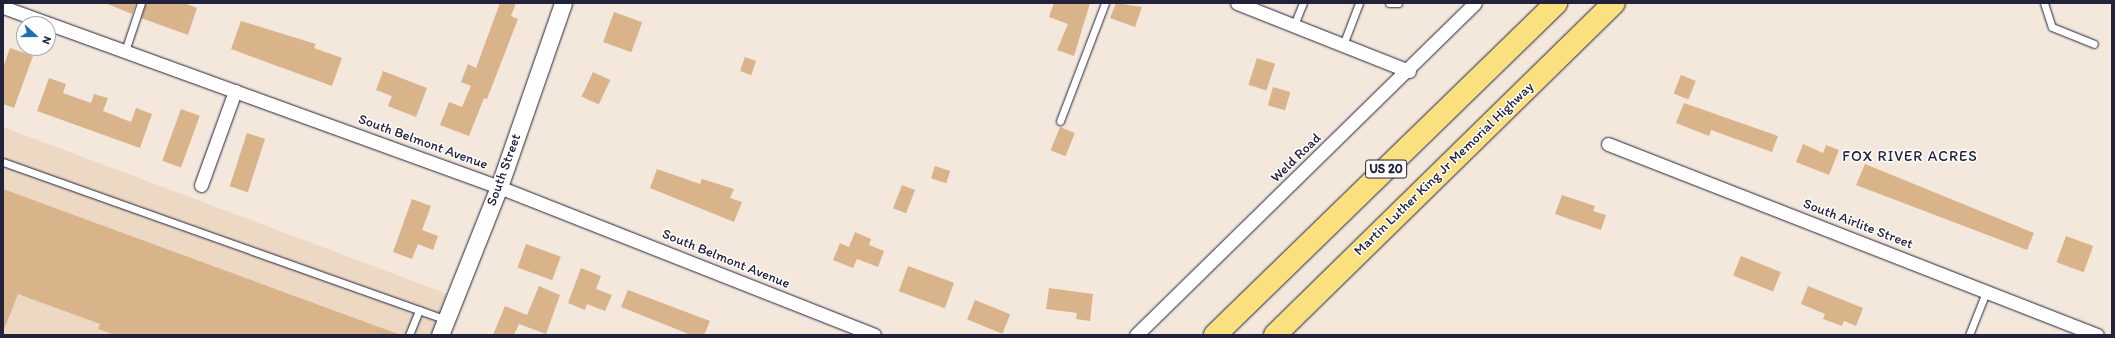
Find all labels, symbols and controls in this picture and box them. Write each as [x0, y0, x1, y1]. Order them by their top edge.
north arrow [16, 16, 56, 56]
text: N [39, 34, 54, 46]
street label: Martin Luther King Jr Memorial Highway [1351, 79, 1537, 259]
street label: South Belmont Avenue [356, 111, 490, 173]
street label: Weld Road [1268, 130, 1324, 186]
street label: South Street [483, 132, 525, 208]
district label: FOX RIVER ACRES [1842, 148, 1978, 166]
road number: US 20 [1365, 158, 1407, 180]
street label: South Airlite Street [1801, 195, 1915, 253]
street label: South Belmont Avenue [660, 226, 792, 292]

